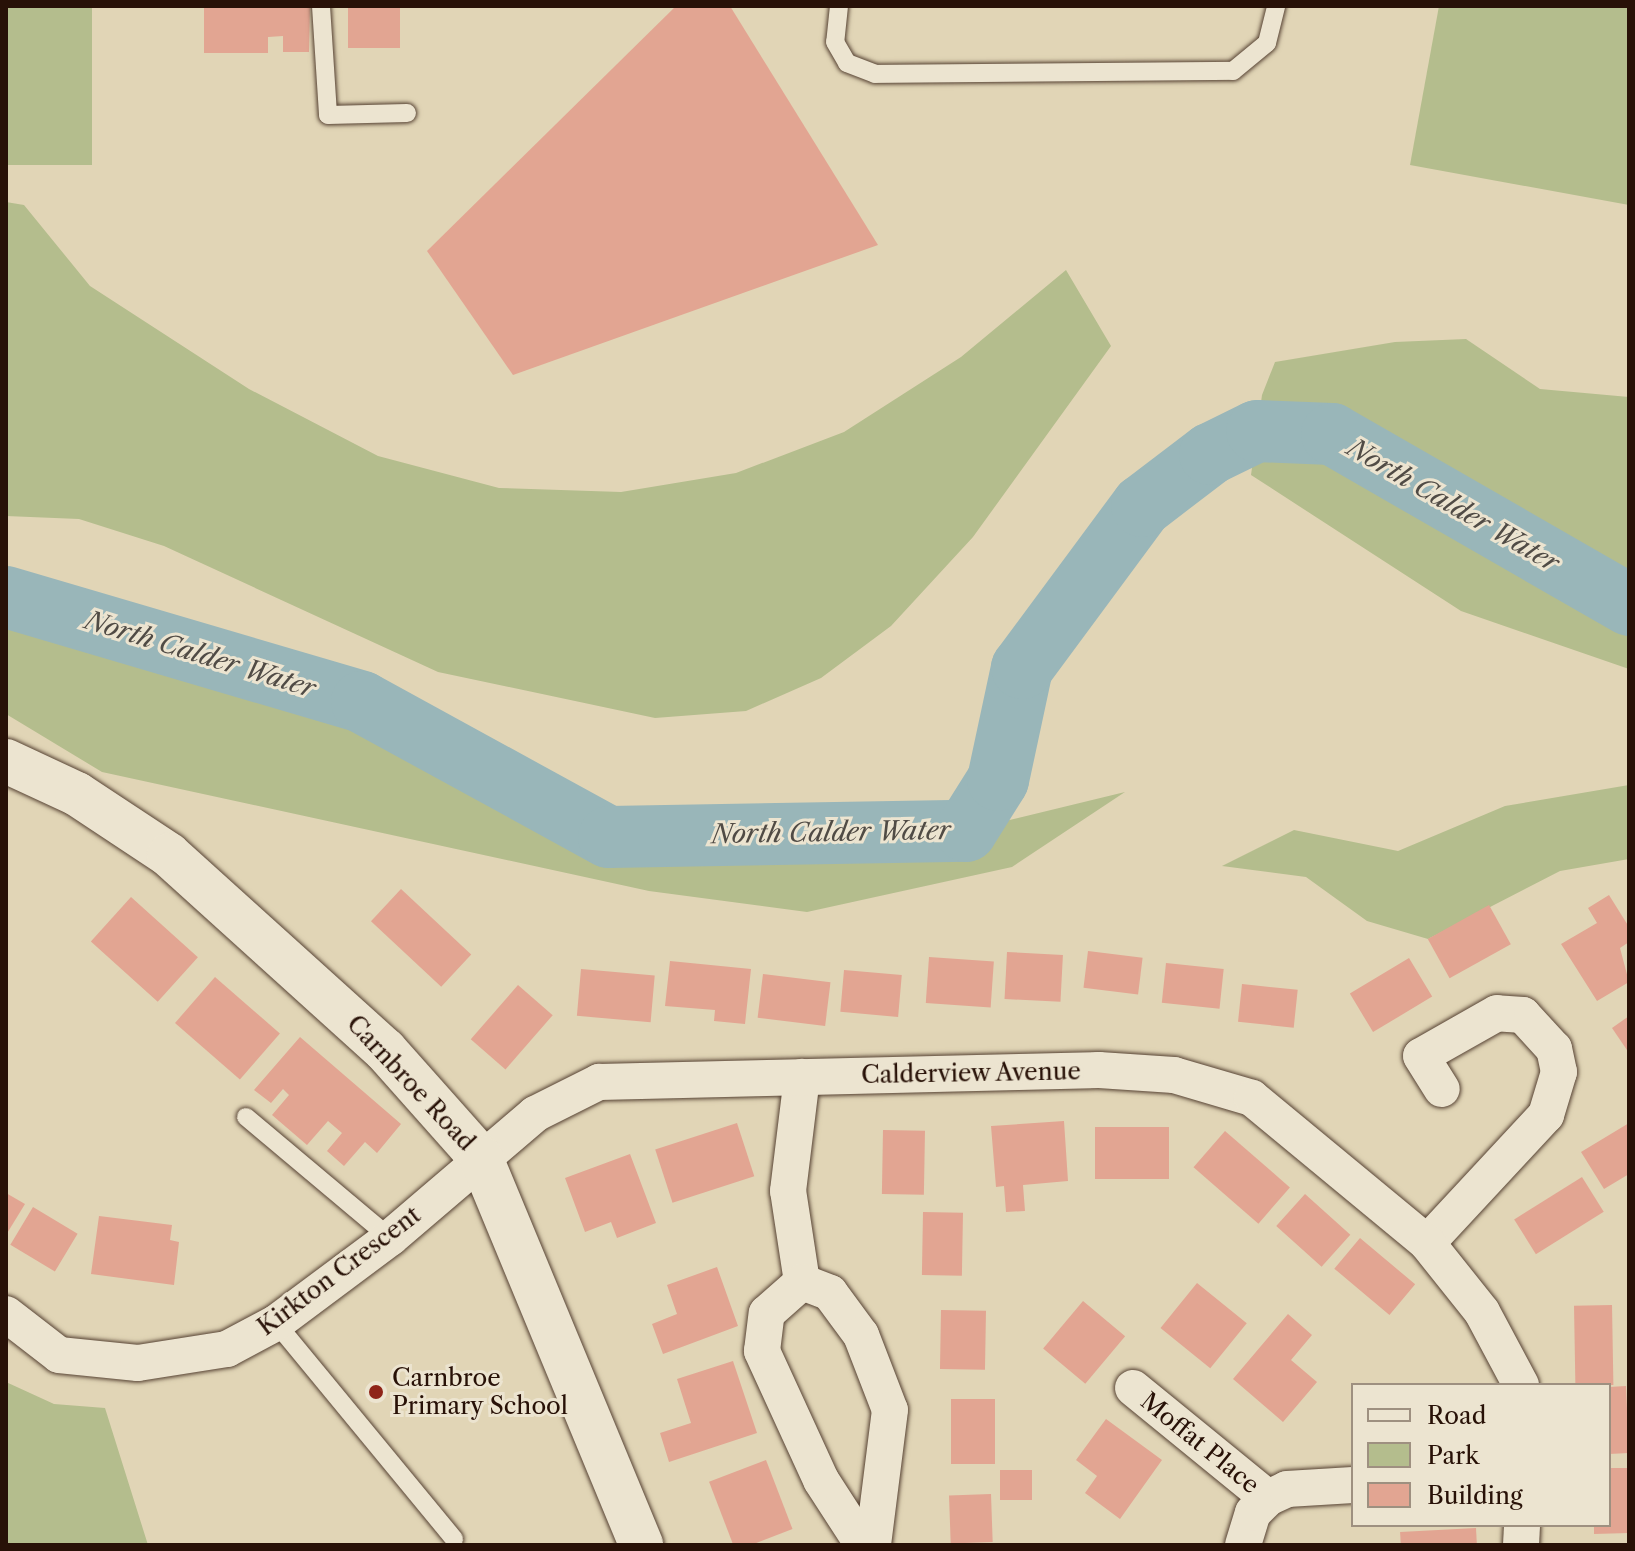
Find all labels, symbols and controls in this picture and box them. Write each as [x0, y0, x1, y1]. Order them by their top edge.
water label: North Calder Water [1342, 433, 1564, 579]
water label: North Calder Water [81, 605, 319, 705]
water label: North Calder Water [711, 815, 951, 851]
street label: Carnbroe Road [341, 1009, 481, 1157]
street label: Calderview Avenue [860, 1057, 1082, 1089]
street label: Kirkton Crescent [252, 1200, 426, 1342]
place label: Carnbroe Primary School [392, 1364, 569, 1420]
marker: Carnbroe Primary School [367, 1383, 385, 1401]
legend [1351, 1383, 1611, 1527]
street label: Moffat Place [1135, 1386, 1265, 1500]
text: Road [1427, 1401, 1486, 1430]
text: Park [1427, 1441, 1479, 1470]
text: Building [1427, 1481, 1523, 1510]

